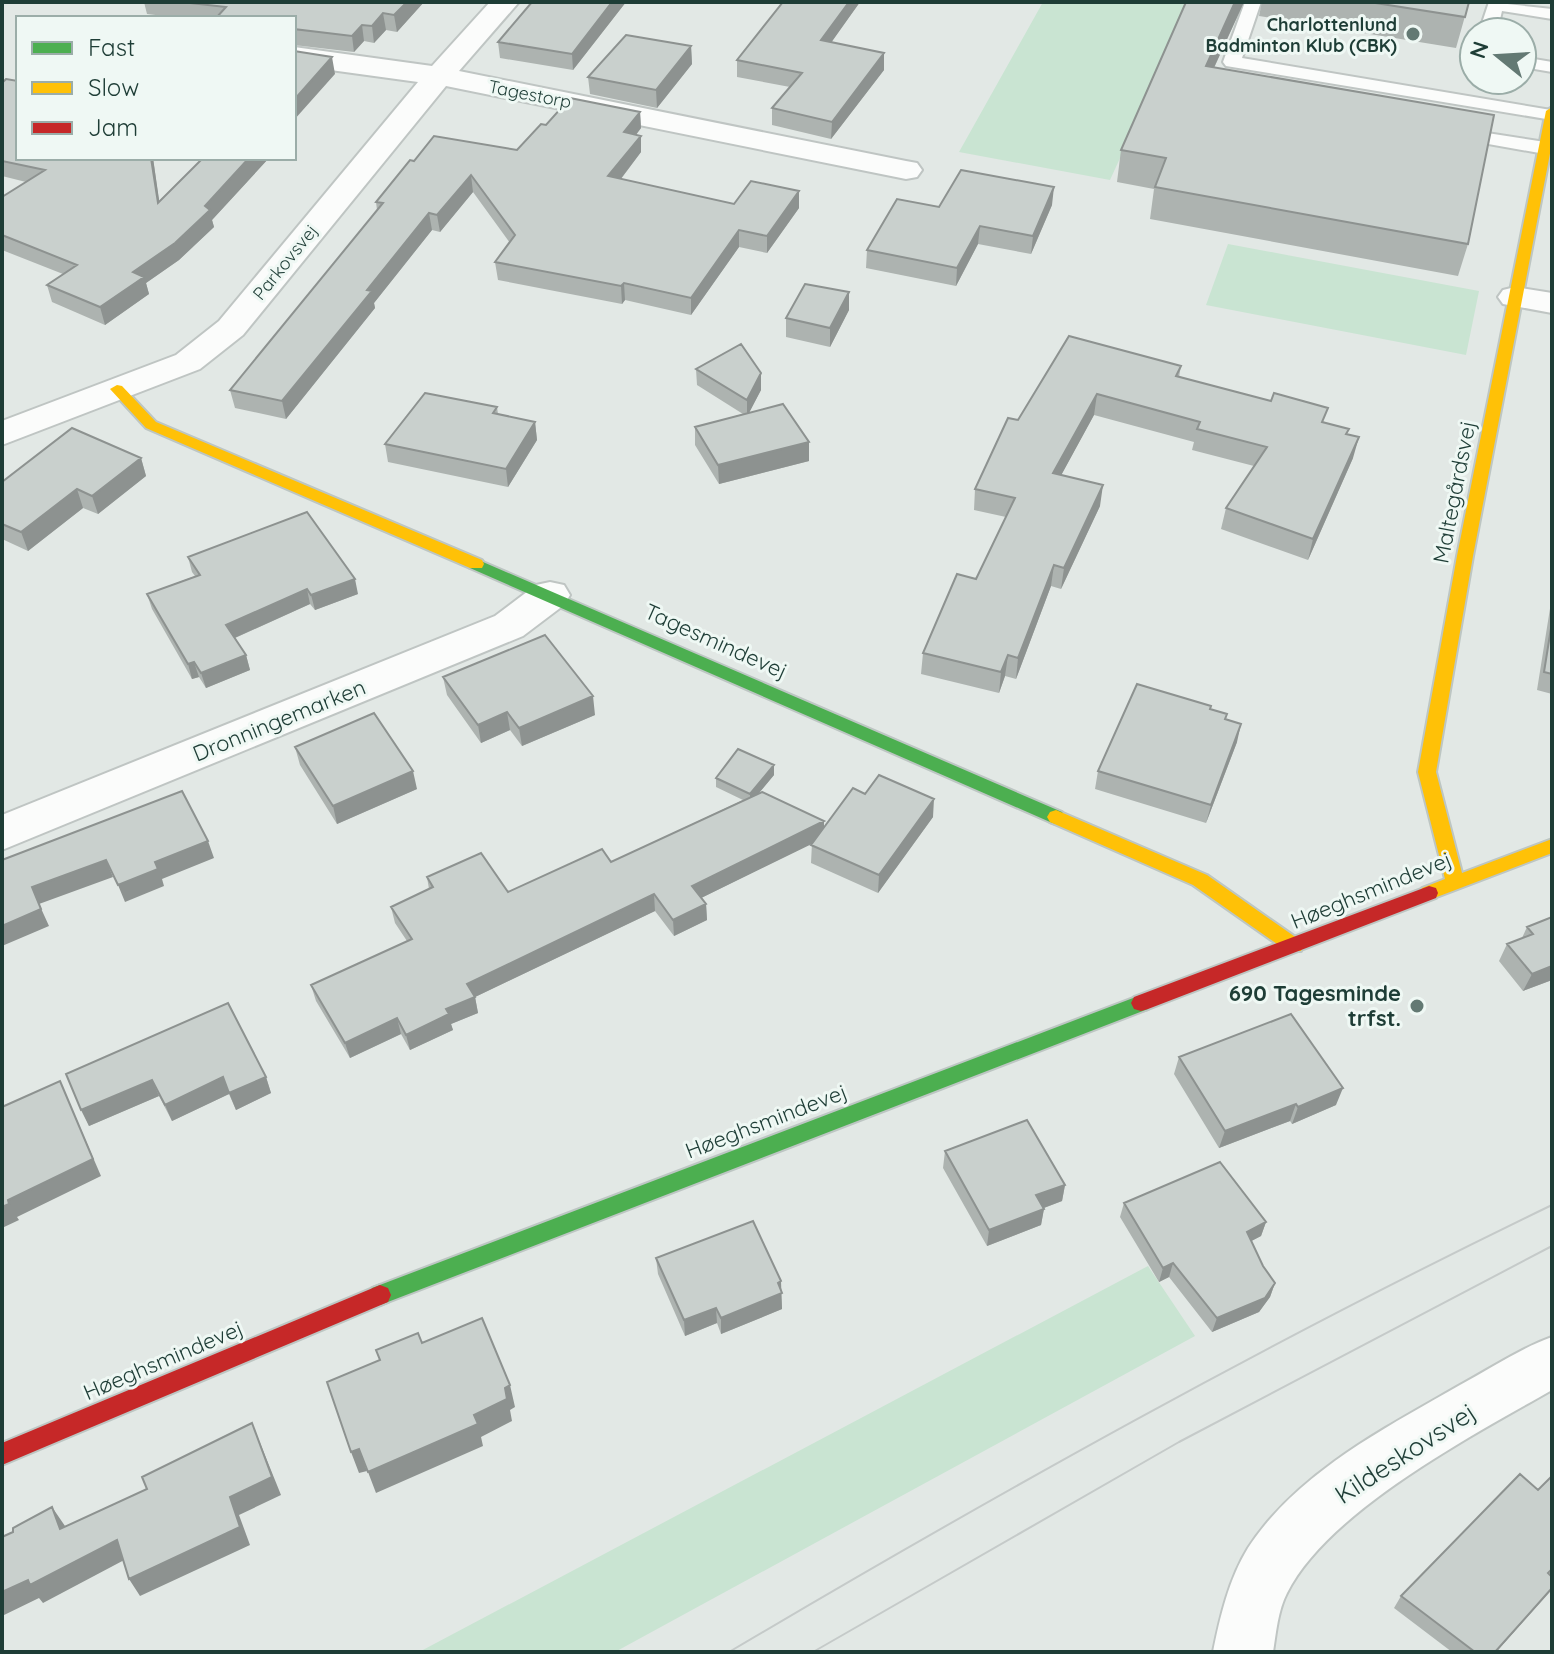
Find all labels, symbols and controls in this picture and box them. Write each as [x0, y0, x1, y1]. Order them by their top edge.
place label: Charlottenlund Badminton Klub (CBK) [1206, 13, 1397, 57]
legend [16, 16, 296, 160]
north arrow [1458, 16, 1538, 96]
marker: Charlottenlund Badminton Klub (CBK) [1404, 25, 1422, 43]
text: Fast [88, 32, 135, 62]
text: N [1463, 38, 1495, 62]
text: Slow [88, 72, 139, 102]
street label: Tagestorp [486, 75, 574, 113]
text: Jam [88, 112, 138, 142]
street label: Parkovsvej [247, 219, 323, 305]
street label: Maltegårdsvej [1426, 418, 1482, 566]
street label: Tagesmindevej [640, 597, 792, 685]
street label: Dronningemarken [188, 673, 370, 767]
street label: Høeghsmindevej [1286, 845, 1456, 935]
place label: 690 Tagesminde trfst. [1229, 979, 1401, 1032]
marker: 690 Tagesminde trfst. [1408, 997, 1426, 1015]
street label: Høeghsmindevej [681, 1077, 851, 1165]
street label: Høeghsmindevej [79, 1314, 247, 1406]
street label: Kildeskovsvej [1328, 1395, 1482, 1511]

